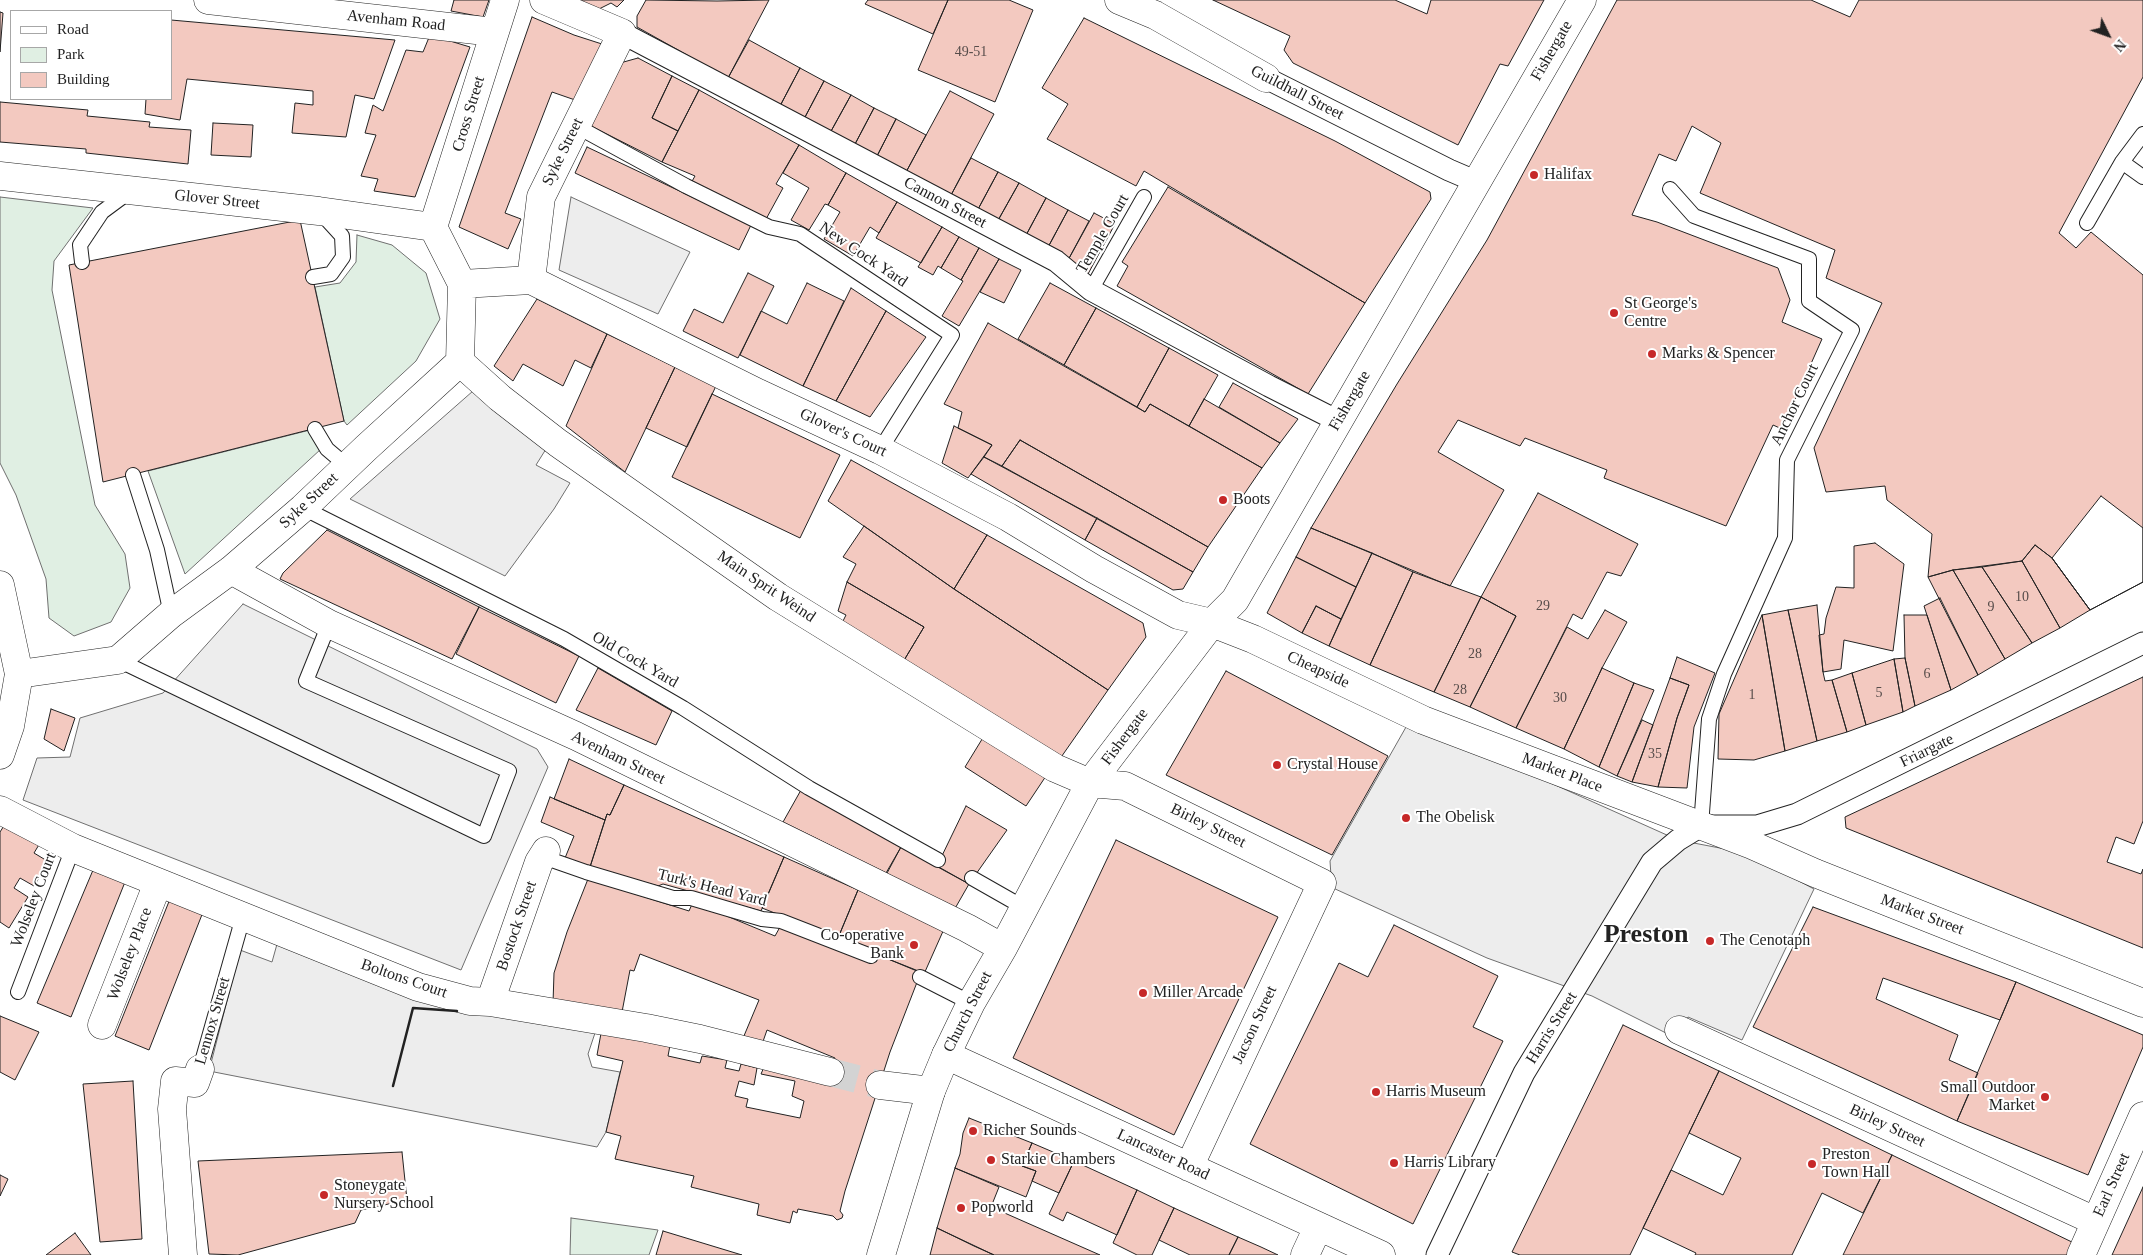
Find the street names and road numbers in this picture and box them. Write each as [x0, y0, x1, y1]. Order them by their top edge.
street label: Avenham Road [346, 6, 446, 36]
street label: Fishergate [1527, 17, 1577, 85]
street label: Guildhall Street [1247, 61, 1347, 125]
street label: Cross Street [448, 74, 490, 154]
street label: Syke Street [538, 115, 588, 189]
street label: Cannon Street [900, 173, 990, 233]
street label: Glover Street [173, 186, 261, 214]
street label: Temple Court [1073, 191, 1133, 277]
street label: New Cock Yard [815, 218, 911, 292]
street label: Anchor Court [1767, 361, 1823, 449]
street label: Fishergate [1325, 367, 1375, 435]
street label: Glover's Court [796, 404, 890, 462]
street label: Syke Street [276, 469, 342, 533]
street label: Main Sprit Weind [713, 547, 819, 627]
street label: Old Cock Yard [589, 628, 681, 692]
street label: Cheapside [1284, 647, 1352, 693]
street label: Fishergate [1097, 705, 1153, 769]
street label: Avenham Street [568, 727, 668, 789]
street label: Friargate [1897, 730, 1957, 772]
street label: Market Place [1519, 749, 1605, 797]
street label: Birley Street [1167, 800, 1249, 852]
street label: Wolseley Court [7, 850, 61, 950]
street label: Turk's Head Yard [655, 865, 769, 911]
street label: Bostock Street [493, 879, 541, 973]
street label: Market Street [1878, 890, 1966, 940]
street label: Wolseley Place [104, 905, 156, 1003]
street label: Boltons Court [358, 955, 450, 1003]
street label: Church Street [939, 968, 997, 1056]
street label: Lennox Street [191, 975, 235, 1067]
street label: Jacson Street [1229, 983, 1281, 1067]
street label: Harris Street [1522, 988, 1582, 1068]
street label: Birley Street [1846, 1100, 1928, 1152]
street label: Lancaster Road [1114, 1125, 1212, 1185]
street label: Earl Street [2089, 1150, 2135, 1220]

